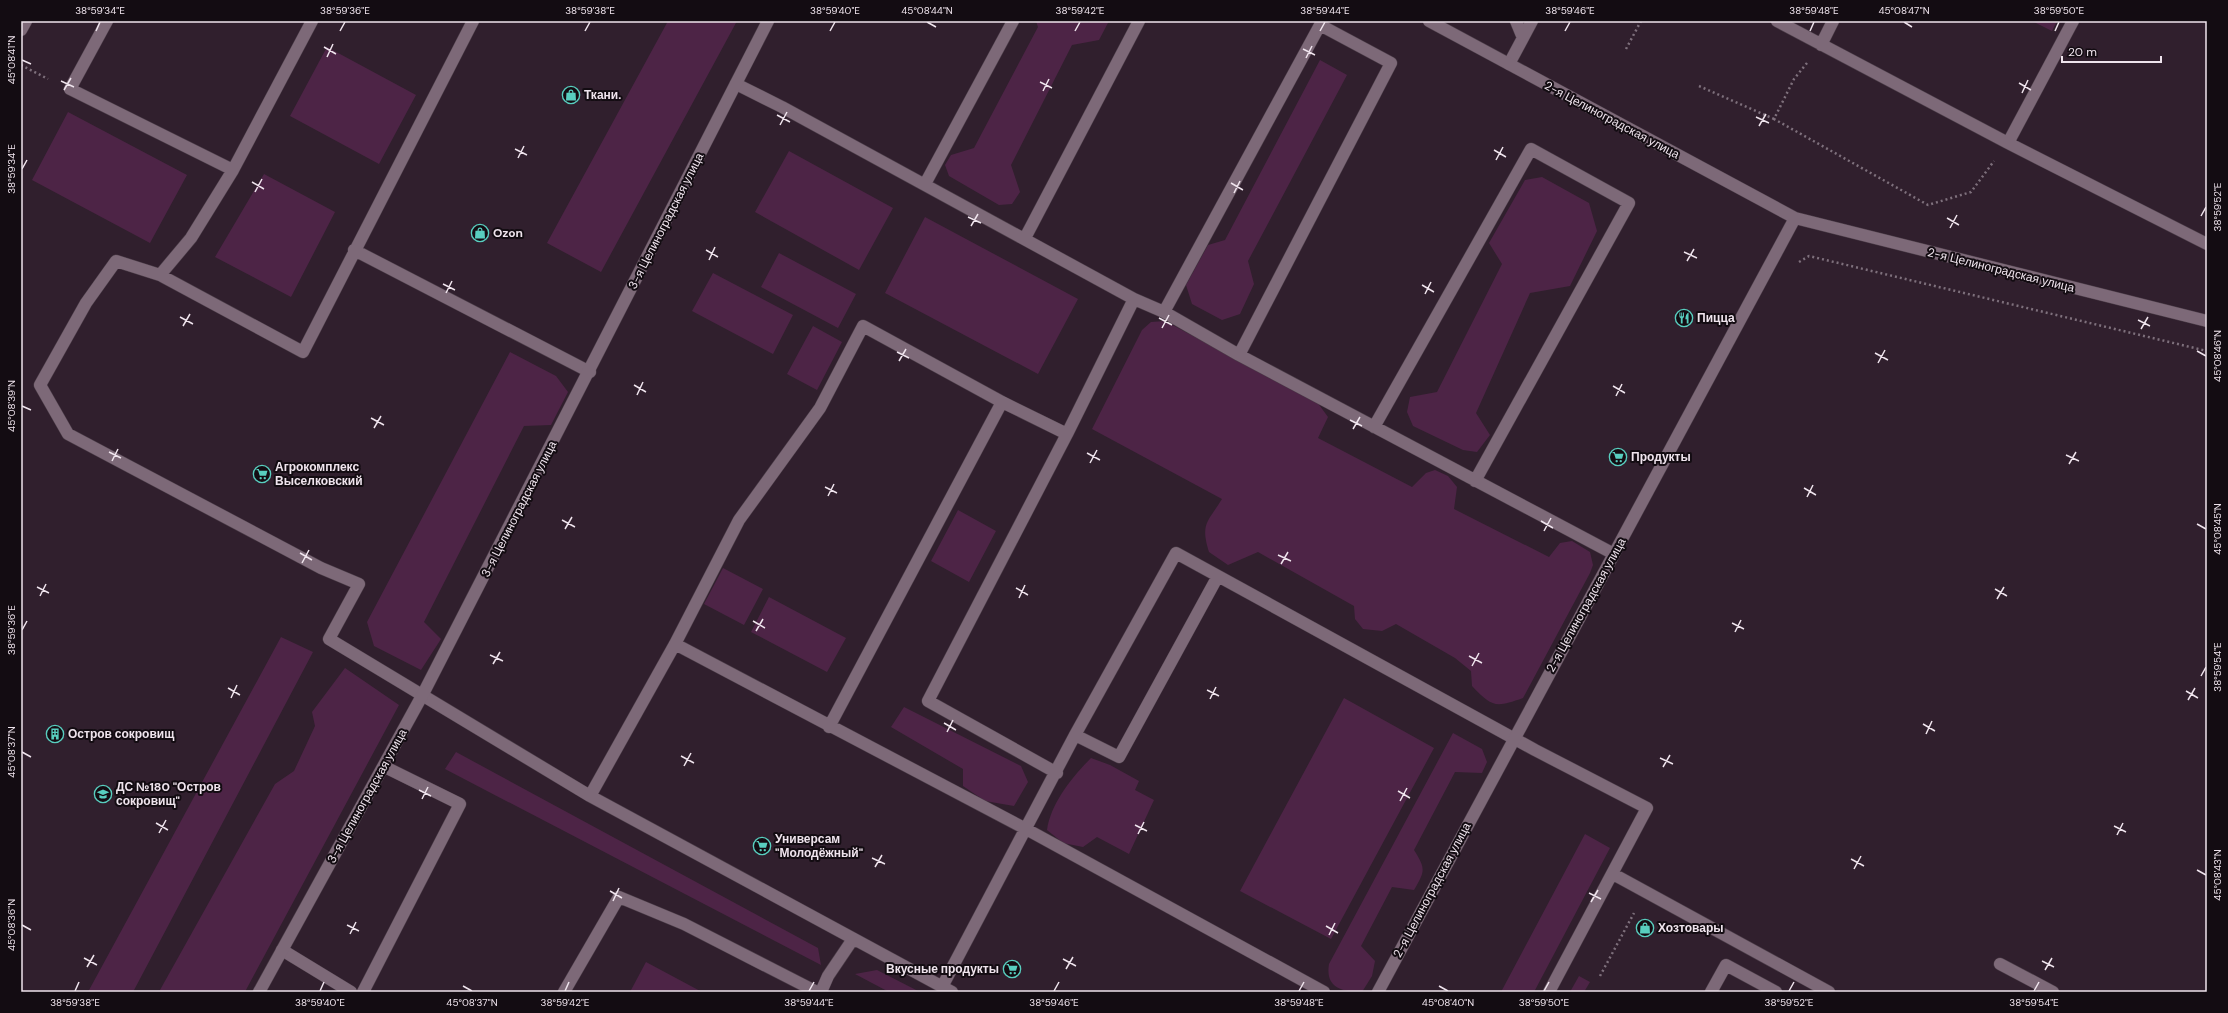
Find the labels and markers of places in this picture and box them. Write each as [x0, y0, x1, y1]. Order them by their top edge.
shop icon: Ткани. [561, 85, 581, 105]
place label: Ткани. [584, 87, 621, 103]
shop icon: Ozon [470, 223, 490, 243]
place label: Ozon [493, 225, 523, 241]
restaurant icon: Пицца [1674, 308, 1694, 328]
place label: Пицца [1697, 310, 1735, 326]
supermarket icon: Продукты [1608, 447, 1628, 467]
place label: Продукты [1631, 449, 1691, 465]
place label: Агрокомплекс Выселковский [275, 459, 363, 489]
supermarket icon: Агрокомплекс Выселковский [252, 464, 272, 484]
building icon: Остров сокровищ [45, 724, 65, 744]
place label: Остров сокровищ [68, 726, 175, 742]
place label: ДС №180 "Остров сокровищ" [116, 779, 221, 809]
school or university icon: ДС №180 "Остров сокровищ" [93, 784, 113, 804]
place label: Универсам "Молодёжный" [775, 831, 863, 861]
supermarket icon: Универсам "Молодёжный" [752, 836, 772, 856]
shop icon: Хозтовары [1635, 918, 1655, 938]
place label: Хозтовары [1658, 920, 1724, 936]
supermarket icon: Вкусные продукты [1002, 959, 1022, 979]
place label: Вкусные продукты [886, 961, 999, 977]

